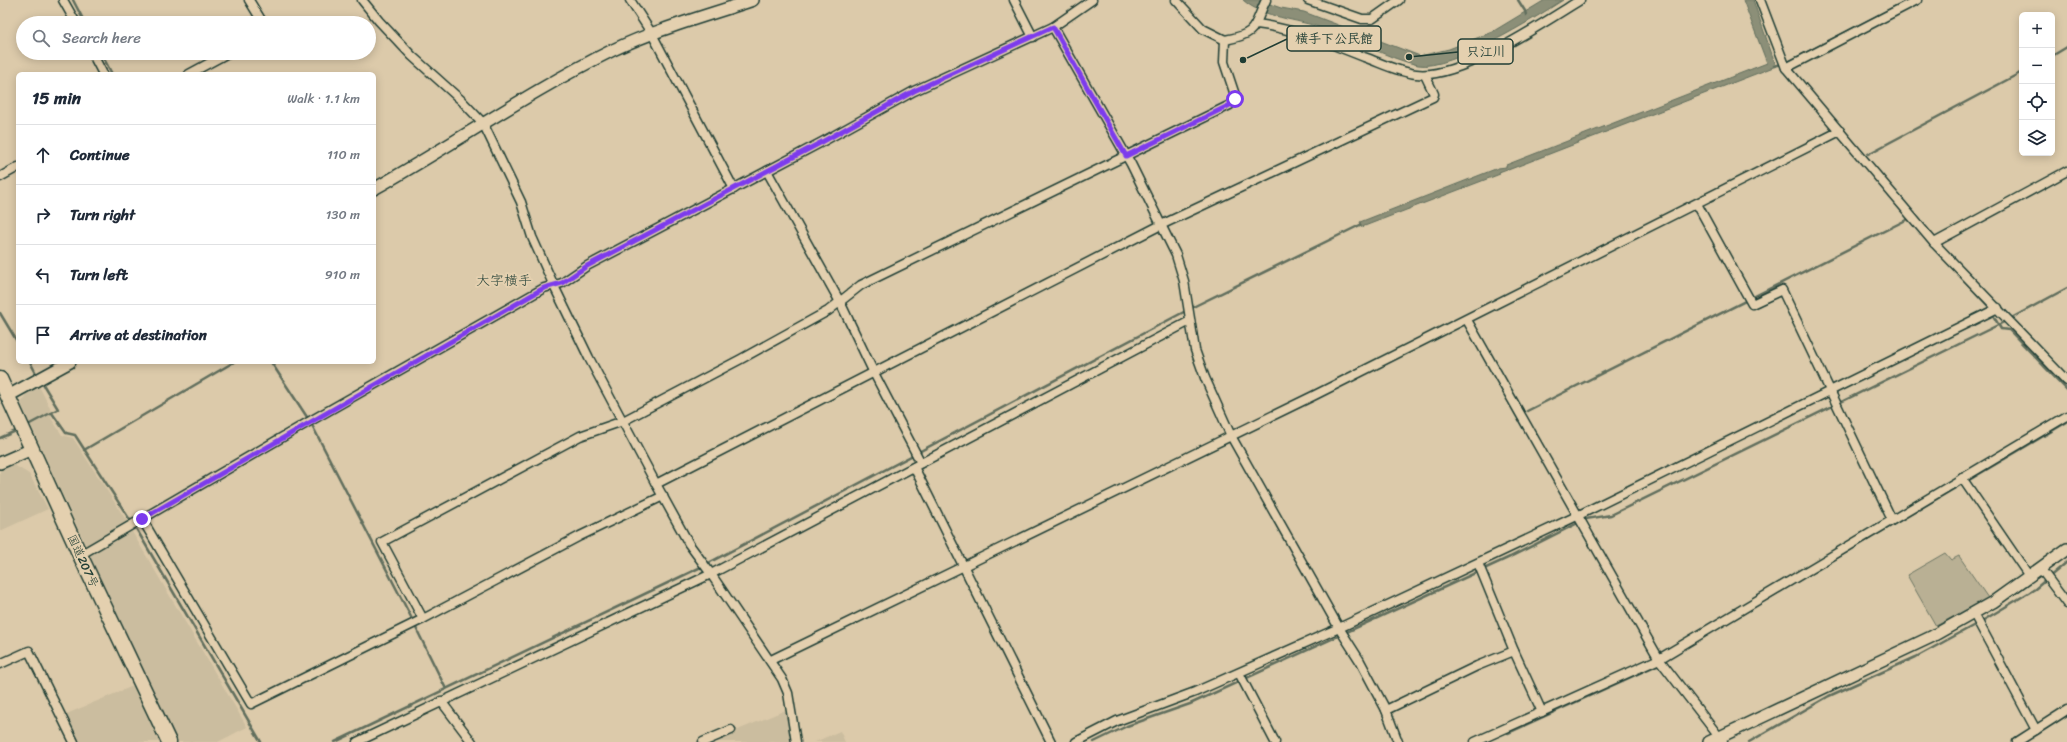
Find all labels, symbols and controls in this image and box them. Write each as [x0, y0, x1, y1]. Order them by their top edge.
map controls [2019, 12, 2055, 156]
button: + [2019, 12, 2055, 48]
search box [16, 16, 376, 60]
text: Search here [62, 25, 141, 51]
callout: 横手下公民館 [1287, 26, 1381, 51]
icon: search [30, 27, 52, 49]
text: 横手下公民館 [1295, 27, 1373, 50]
callout: 只江川 [1458, 39, 1513, 64]
text: 只江川 [1466, 40, 1506, 63]
button: − [2019, 48, 2055, 84]
text: 15 min [32, 83, 81, 113]
button: locate [2019, 84, 2055, 120]
text: Walk · 1.1 km [287, 87, 360, 110]
route start [1226, 90, 1244, 108]
button: layers [2019, 120, 2055, 156]
text: Continue [70, 142, 130, 168]
text: 110 m [327, 143, 360, 166]
icon: ahead [32, 144, 54, 166]
text: Turn right [70, 202, 135, 228]
text: 130 m [326, 203, 360, 226]
icon: right [32, 204, 54, 226]
text: Turn left [70, 262, 128, 288]
text: 910 m [325, 263, 360, 286]
icon: left [32, 264, 54, 286]
district label: 大字横手 [476, 268, 532, 293]
text: Arrive at destination [70, 322, 207, 348]
icon: arrive [32, 324, 54, 346]
route end [133, 510, 151, 528]
street label: 国道207号 [61, 530, 105, 592]

